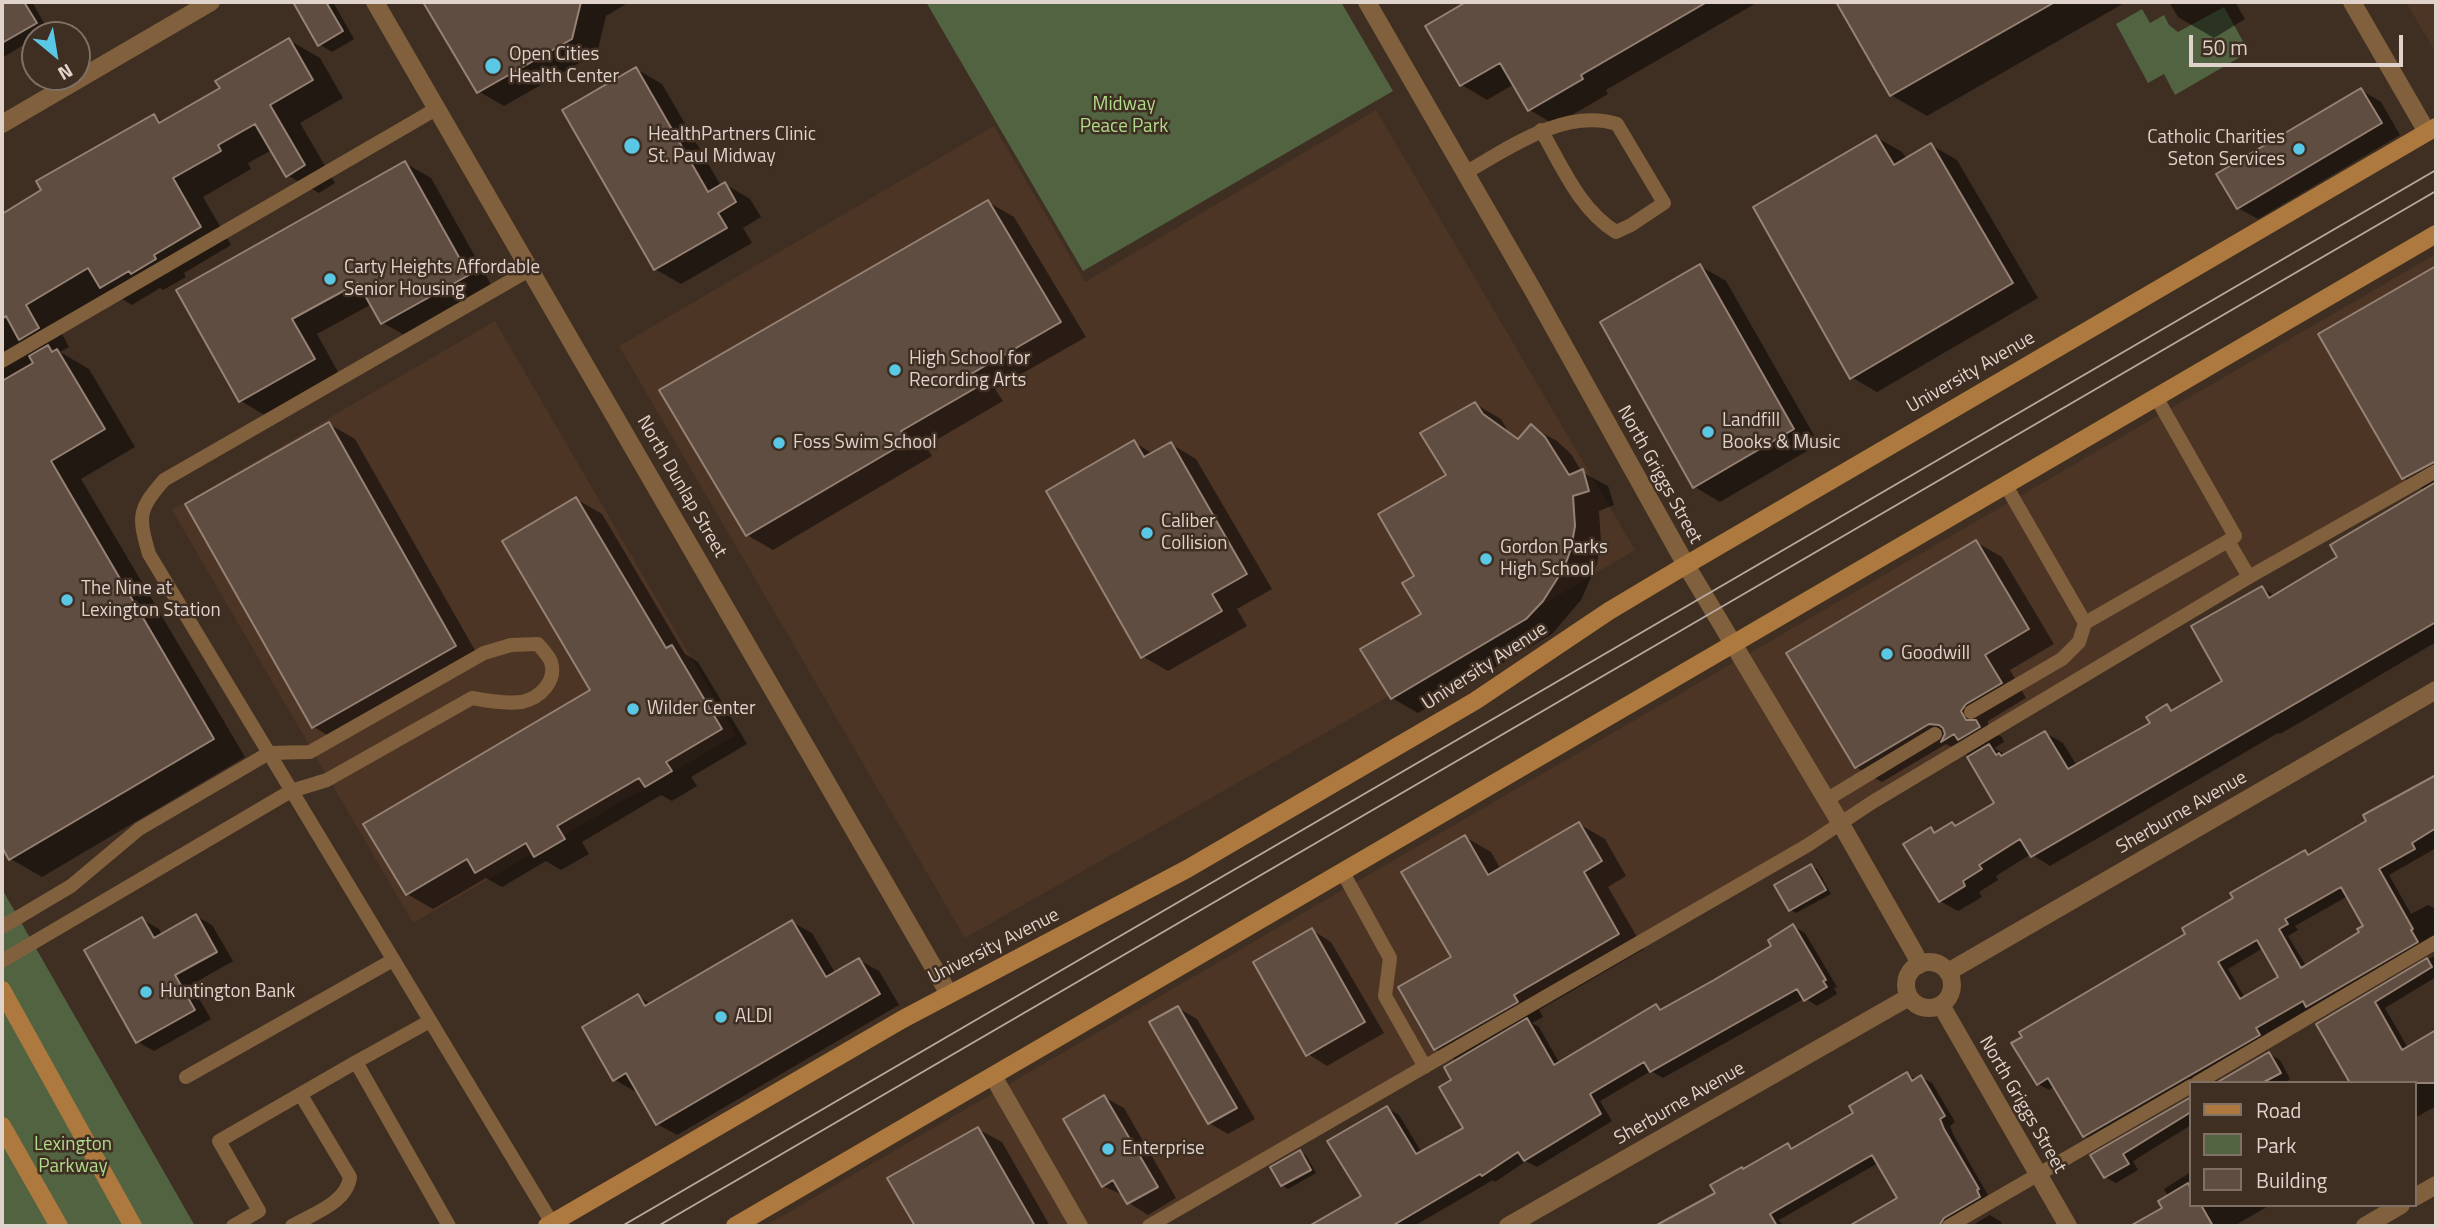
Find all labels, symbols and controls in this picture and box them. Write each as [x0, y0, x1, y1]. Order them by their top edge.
north arrow [21, 21, 91, 91]
scale bar [2193, 21, 2406, 65]
text: 50 m [2202, 31, 2248, 63]
place label: Open Cities Health Center [509, 44, 619, 88]
marker: Open Cities Health Center [483, 56, 503, 76]
text: N [53, 57, 79, 89]
park label: Midway Peace Park [1080, 94, 1168, 138]
place label: HealthPartners Clinic St. Paul Midway [648, 124, 816, 168]
place label: Catholic Charities Seton Services [2147, 127, 2285, 171]
marker: HealthPartners Clinic St. Paul Midway [622, 136, 642, 156]
marker: Catholic Charities Seton Services [2291, 141, 2307, 157]
place label: Carty Heights Affordable Senior Housing [344, 257, 540, 301]
marker: Carty Heights Affordable Senior Housing [322, 271, 338, 287]
street label: University Avenue [1903, 327, 2039, 419]
place label: High School for Recording Arts [909, 348, 1030, 392]
marker: High School for Recording Arts [887, 362, 903, 378]
street label: North Griggs Street [1612, 402, 1706, 548]
place label: Landfill Books & Music [1722, 410, 1840, 454]
street label: North Dunlap Street [631, 412, 731, 562]
marker: Landfill Books & Music [1700, 424, 1716, 440]
place label: Foss Swim School [793, 432, 937, 454]
marker: Foss Swim School [771, 435, 787, 451]
place label: Caliber Collision [1161, 511, 1227, 555]
marker: Caliber Collision [1139, 525, 1155, 541]
place label: Gordon Parks High School [1500, 537, 1608, 581]
marker: Gordon Parks High School [1478, 551, 1494, 567]
place label: The Nine at Lexington Station [81, 578, 221, 622]
marker: The Nine at Lexington Station [59, 592, 75, 608]
street label: University Avenue [1418, 618, 1552, 716]
place label: Goodwill [1901, 643, 1970, 665]
marker: Goodwill [1879, 646, 1895, 662]
place label: Wilder Center [647, 698, 756, 720]
marker: Wilder Center [625, 701, 641, 717]
street label: Sherburne Avenue [2113, 766, 2251, 860]
street label: University Avenue [925, 904, 1063, 990]
place label: Huntington Bank [160, 981, 295, 1003]
marker: Huntington Bank [138, 984, 154, 1000]
place label: ALDI [735, 1006, 772, 1028]
marker: ALDI [713, 1009, 729, 1025]
street label: North Griggs Street [1974, 1032, 2070, 1178]
street label: Sherburne Avenue [1611, 1057, 1749, 1151]
legend [2190, 1081, 2417, 1207]
text: Road [2256, 1094, 2301, 1126]
text: Park [2256, 1129, 2296, 1161]
park label: Lexington Parkway [34, 1134, 112, 1178]
place label: Enterprise [1122, 1138, 1205, 1160]
marker: Enterprise [1100, 1141, 1116, 1157]
text: Building [2256, 1164, 2327, 1196]

